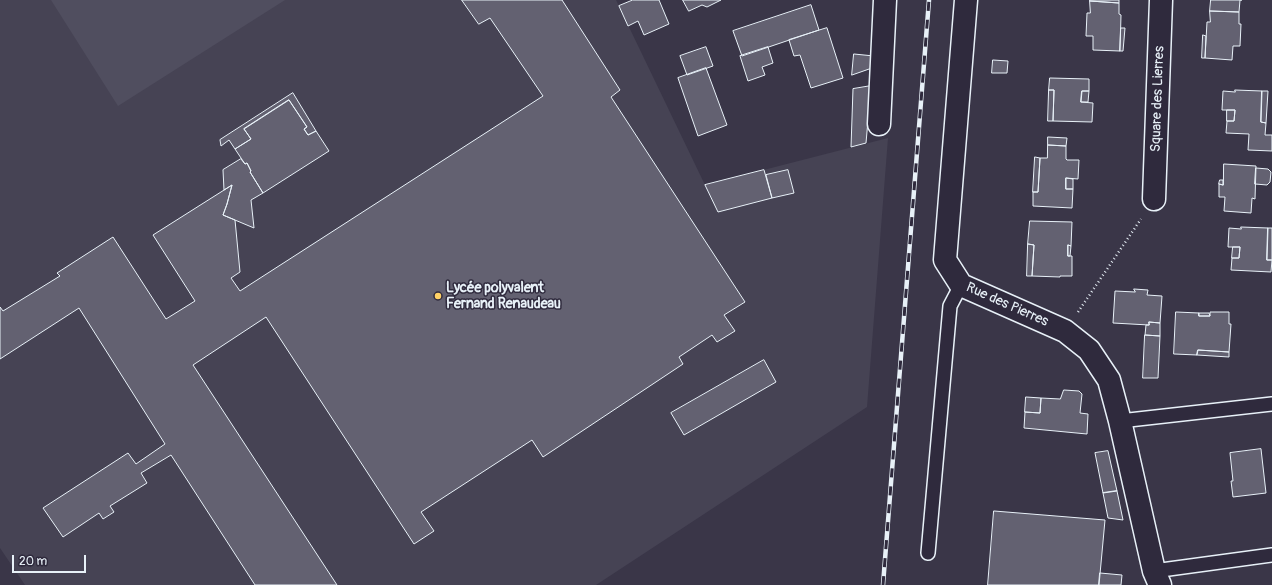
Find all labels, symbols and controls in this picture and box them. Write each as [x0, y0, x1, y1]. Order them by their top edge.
street label: Square des Lierres [1148, 46, 1168, 152]
street label: Rue des Pierres [963, 279, 1051, 331]
place label: Lycée polyvalent Fernand Renaudeau [446, 280, 561, 312]
marker: Lycée polyvalent Fernand Renaudeau [433, 291, 443, 301]
scale bar [14, 547, 88, 573]
text: 20 m [19, 554, 47, 569]

